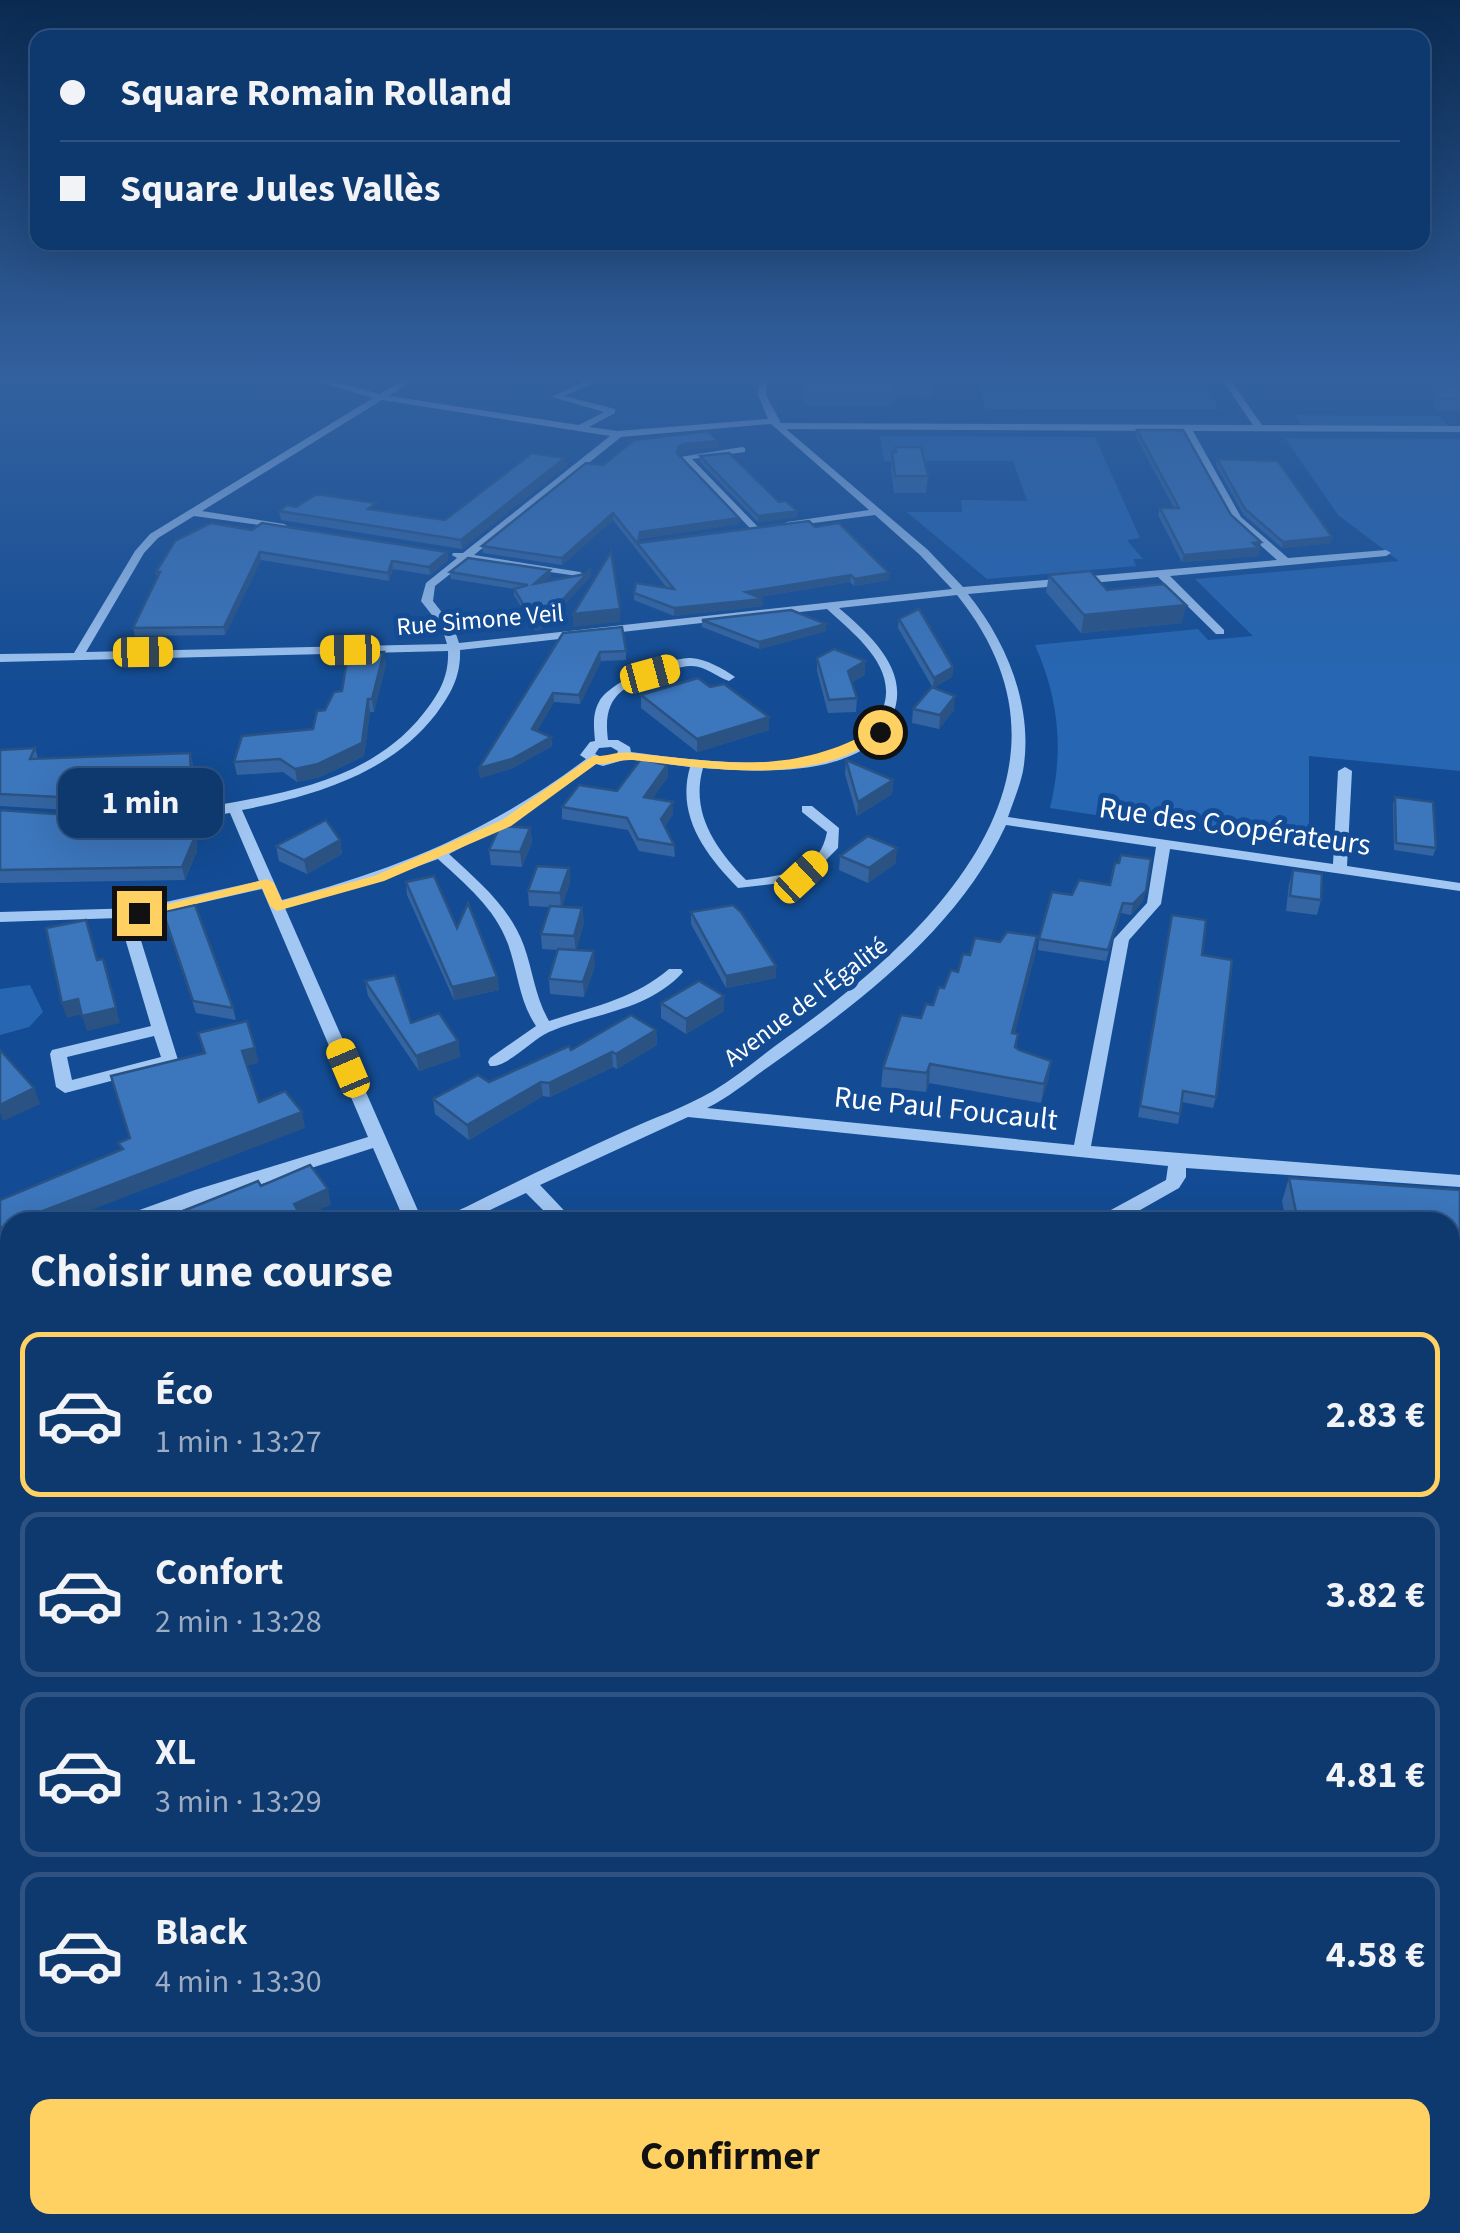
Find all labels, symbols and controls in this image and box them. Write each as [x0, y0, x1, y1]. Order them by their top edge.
text: Square Romain Rolland [120, 66, 512, 120]
text: Square Jules Vallès [120, 162, 441, 216]
street label: Rue Simone Veil [395, 595, 565, 645]
car [320, 634, 380, 666]
car [113, 636, 173, 668]
car [617, 652, 683, 696]
route start [858, 710, 903, 755]
callout: 1 min [56, 768, 222, 838]
text: 1 min [102, 780, 179, 826]
street label: Rue des Coopérateurs [1096, 786, 1373, 867]
car [769, 846, 833, 908]
route end [117, 891, 162, 936]
street label: Avenue de l'Égalité [716, 928, 895, 1075]
car [322, 1035, 374, 1101]
street label: Rue Paul Foucault [832, 1075, 1060, 1142]
text: Choisir une course [30, 1240, 393, 1304]
text: Éco [155, 1365, 213, 1419]
icon: car [35, 1370, 125, 1460]
text: 2.83 € [1326, 1388, 1425, 1442]
text: 1 min · 13:27 [155, 1419, 322, 1465]
text: Confort [155, 1545, 283, 1599]
icon: car [35, 1550, 125, 1640]
text: 3.82 € [1326, 1568, 1425, 1622]
text: 2 min · 13:28 [155, 1599, 322, 1645]
text: XL [155, 1725, 196, 1779]
icon: car [35, 1730, 125, 1820]
text: 4.81 € [1326, 1748, 1425, 1802]
text: 3 min · 13:29 [155, 1779, 322, 1825]
text: Black [155, 1905, 248, 1959]
icon: car [35, 1910, 125, 2000]
text: 4.58 € [1326, 1928, 1425, 1982]
text: 4 min · 13:30 [155, 1959, 322, 2005]
button: Confirmer [30, 2099, 1430, 2214]

